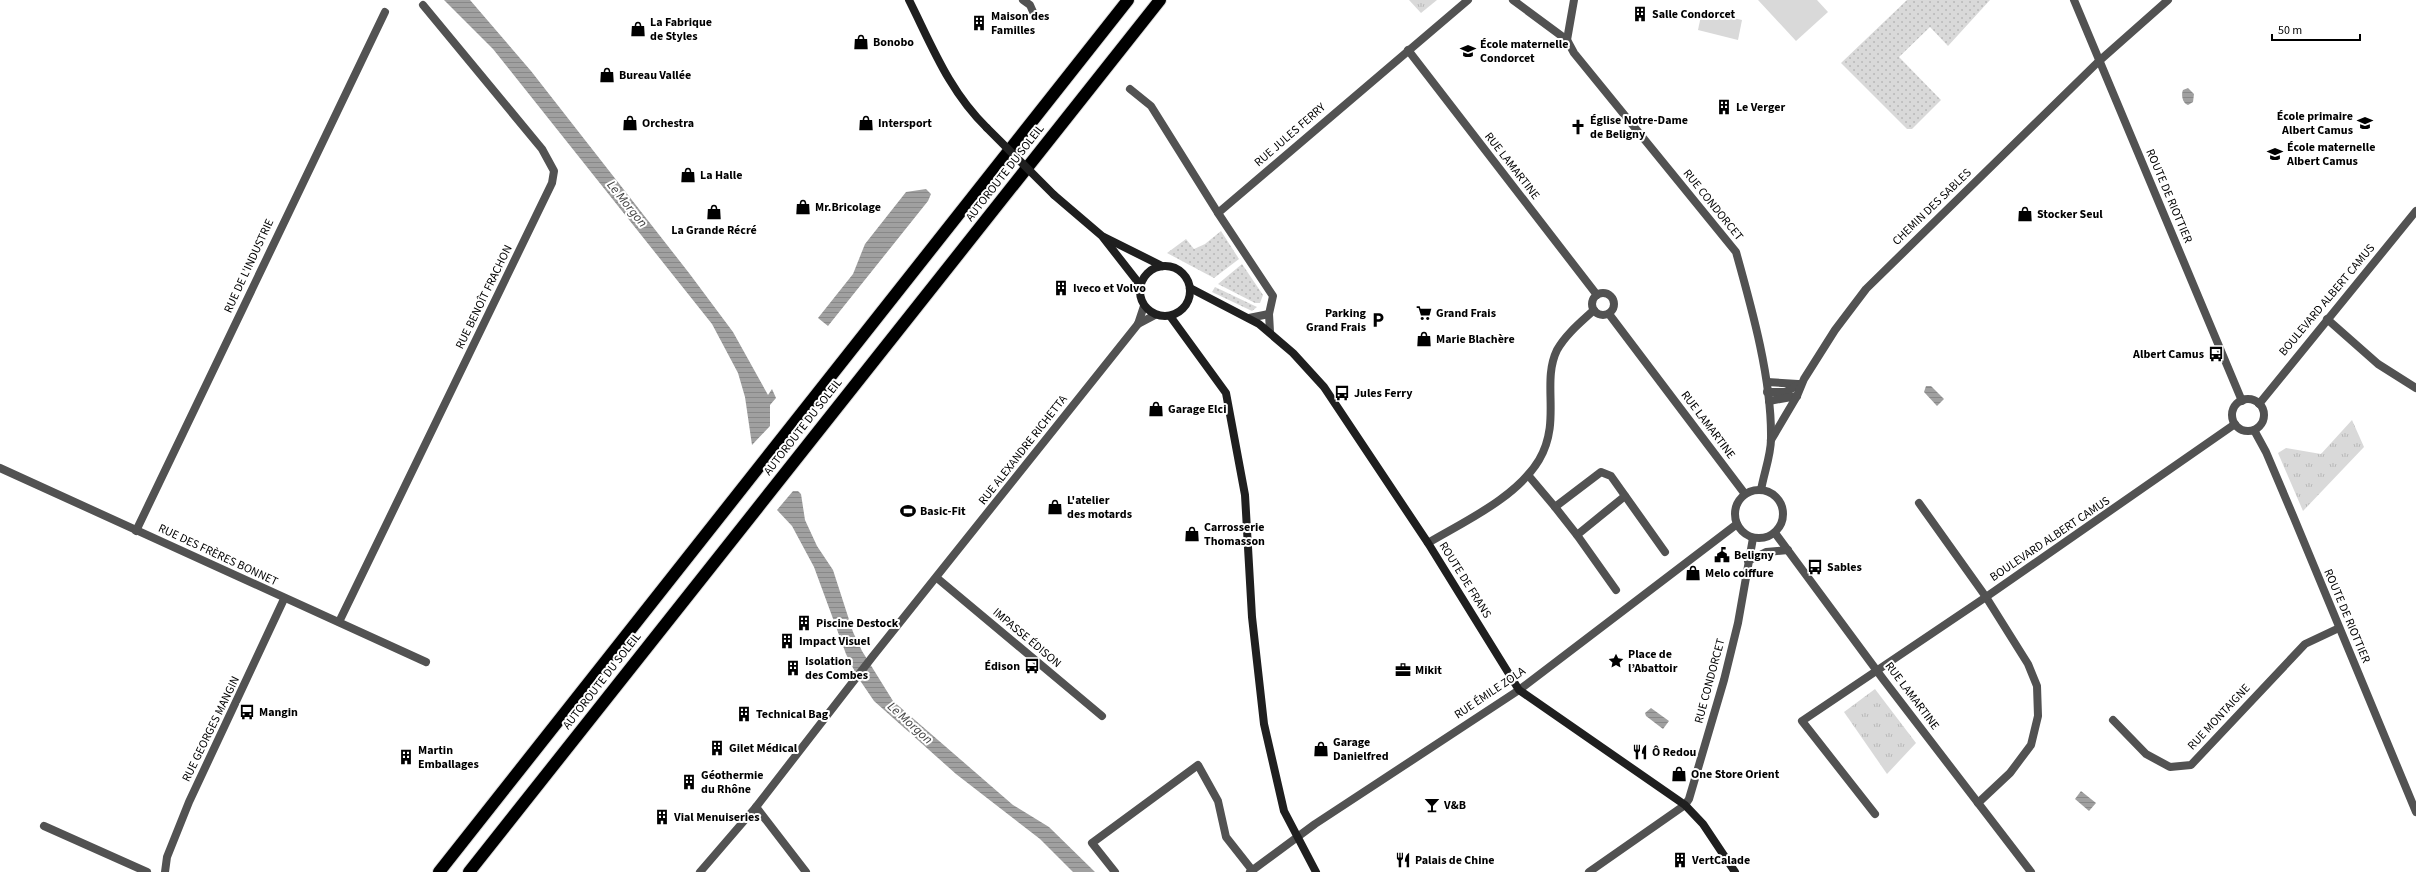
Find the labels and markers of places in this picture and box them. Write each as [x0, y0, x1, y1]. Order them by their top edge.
building icon: Salle Condorcet [1631, 5, 1649, 23]
place label: Salle Condorcet [1652, 6, 1736, 23]
place label: Maison des Familles [991, 8, 1049, 39]
place label: La Fabrique de Styles [650, 14, 712, 45]
building icon: Maison des Familles [970, 14, 988, 32]
shop icon: La Fabrique de Styles [629, 20, 647, 38]
shop icon: Bonobo [852, 33, 870, 51]
place label: Bonobo [873, 34, 914, 51]
place label: École maternelle Condorcet [1480, 36, 1568, 67]
school or university icon: École maternelle Condorcet [1459, 42, 1477, 60]
shop icon: Bureau Vallée [598, 66, 616, 84]
place label: Bureau Vallée [619, 67, 691, 84]
building icon: Le Verger [1715, 98, 1733, 116]
place label: Le Verger [1736, 99, 1785, 116]
place label: École primaire Albert Camus [2277, 108, 2353, 139]
place label: Église Notre-Dame de Beligny [1590, 112, 1688, 143]
shop icon: Orchestra [621, 114, 639, 132]
shop icon: Intersport [857, 114, 875, 132]
school or university icon: École primaire Albert Camus [2356, 114, 2374, 132]
place label: Orchestra [642, 115, 694, 132]
place label: Intersport [878, 115, 932, 132]
church icon: Église Notre-Dame de Beligny [1569, 118, 1587, 136]
place label: École maternelle Albert Camus [2286, 139, 2375, 170]
school or university icon: École maternelle Albert Camus [2266, 145, 2284, 163]
shop icon: La Halle [679, 166, 697, 184]
place label: La Halle [700, 167, 742, 184]
shop icon: Mr.Bricolage [794, 198, 812, 216]
place label: Mr.Bricolage [815, 199, 881, 216]
shop icon: La Grande Récré [705, 203, 723, 221]
shop icon: Stocker Seul [2016, 205, 2034, 223]
place label: Stocker Seul [2037, 206, 2103, 223]
place label: La Grande Récré [671, 222, 757, 239]
building icon: Iveco et Volvo [1052, 279, 1070, 297]
place label: Iveco et Volvo [1073, 280, 1146, 297]
supermarket icon: Grand Frais [1415, 304, 1433, 322]
place label: Parking Grand Frais [1306, 305, 1367, 336]
place label: Grand Frais [1436, 305, 1496, 322]
parking icon: Parking Grand Frais [1369, 311, 1387, 329]
shop icon: Marie Blachère [1415, 330, 1433, 348]
place label: Marie Blachère [1436, 331, 1515, 348]
bus stop icon: Albert Camus [2207, 345, 2225, 363]
place label: Albert Camus [2132, 346, 2204, 363]
bus stop icon: Jules Ferry [1333, 384, 1351, 402]
place label: Jules Ferry [1354, 385, 1413, 402]
shop icon: Garage Elci [1147, 400, 1165, 418]
place label: Garage Elci [1168, 401, 1226, 418]
place label: L'atelier des motards [1067, 492, 1132, 523]
shop icon: L'atelier des motards [1046, 498, 1064, 516]
sports icon: Basic-Fit [899, 502, 917, 520]
place label: Basic-Fit [920, 503, 966, 520]
place label: Carrosserie Thomasson [1204, 519, 1265, 550]
shop icon: Carrosserie Thomasson [1183, 525, 1201, 543]
public building icon: Beligny [1713, 546, 1731, 564]
place label: Beligny [1734, 547, 1774, 564]
bus stop icon: Sables [1806, 558, 1824, 576]
place label: Sables [1827, 559, 1862, 576]
shop icon: Melo coiffure [1684, 564, 1702, 582]
place label: Melo coiffure [1705, 565, 1774, 582]
building icon: Piscine Destock [795, 614, 813, 632]
place label: Piscine Destock [816, 615, 899, 632]
building icon: Impact Visuel [778, 632, 796, 650]
place label: Impact Visuel [799, 633, 871, 650]
place label: Place de l’Abattoir [1628, 646, 1678, 677]
place icon: Place de l’Abattoir [1607, 652, 1625, 670]
place label: Isolation des Combes [805, 653, 868, 684]
bus stop icon: Édison [1023, 657, 1041, 675]
place label: Édison [985, 658, 1020, 675]
building icon: Isolation des Combes [784, 659, 802, 677]
office icon: Mikit [1394, 661, 1412, 679]
place label: Mikit [1415, 662, 1442, 679]
bus stop icon: Mangin [238, 703, 256, 721]
place label: Mangin [259, 704, 298, 721]
building icon: Technical Bag [735, 705, 753, 723]
place label: Technical Bag [756, 706, 829, 723]
place label: Garage Danielfred [1333, 734, 1389, 765]
building icon: Gilet Médical [708, 739, 726, 757]
place label: Gilet Médical [729, 740, 798, 757]
shop icon: Garage Danielfred [1312, 740, 1330, 758]
place label: Martin Emballages [418, 742, 479, 773]
restaurant icon: Ô Redou [1631, 743, 1649, 761]
place label: Ô Redou [1652, 744, 1697, 761]
building icon: Martin Emballages [397, 748, 415, 766]
shop icon: One Store Orient [1670, 765, 1688, 783]
place label: One Store Orient [1691, 766, 1780, 783]
place label: Géothermie du Rhône [701, 767, 763, 798]
building icon: Géothermie du Rhône [680, 773, 698, 791]
bar icon: V&B [1423, 796, 1441, 814]
place label: V&B [1443, 797, 1466, 814]
building icon: Vial Menuiseries [653, 808, 671, 826]
place label: Vial Menuiseries [673, 809, 760, 826]
restaurant icon: Palais de Chine [1394, 851, 1412, 869]
building icon: VertCalade [1671, 851, 1689, 869]
place label: Palais de Chine [1415, 852, 1495, 869]
place label: VertCalade [1691, 852, 1750, 869]

